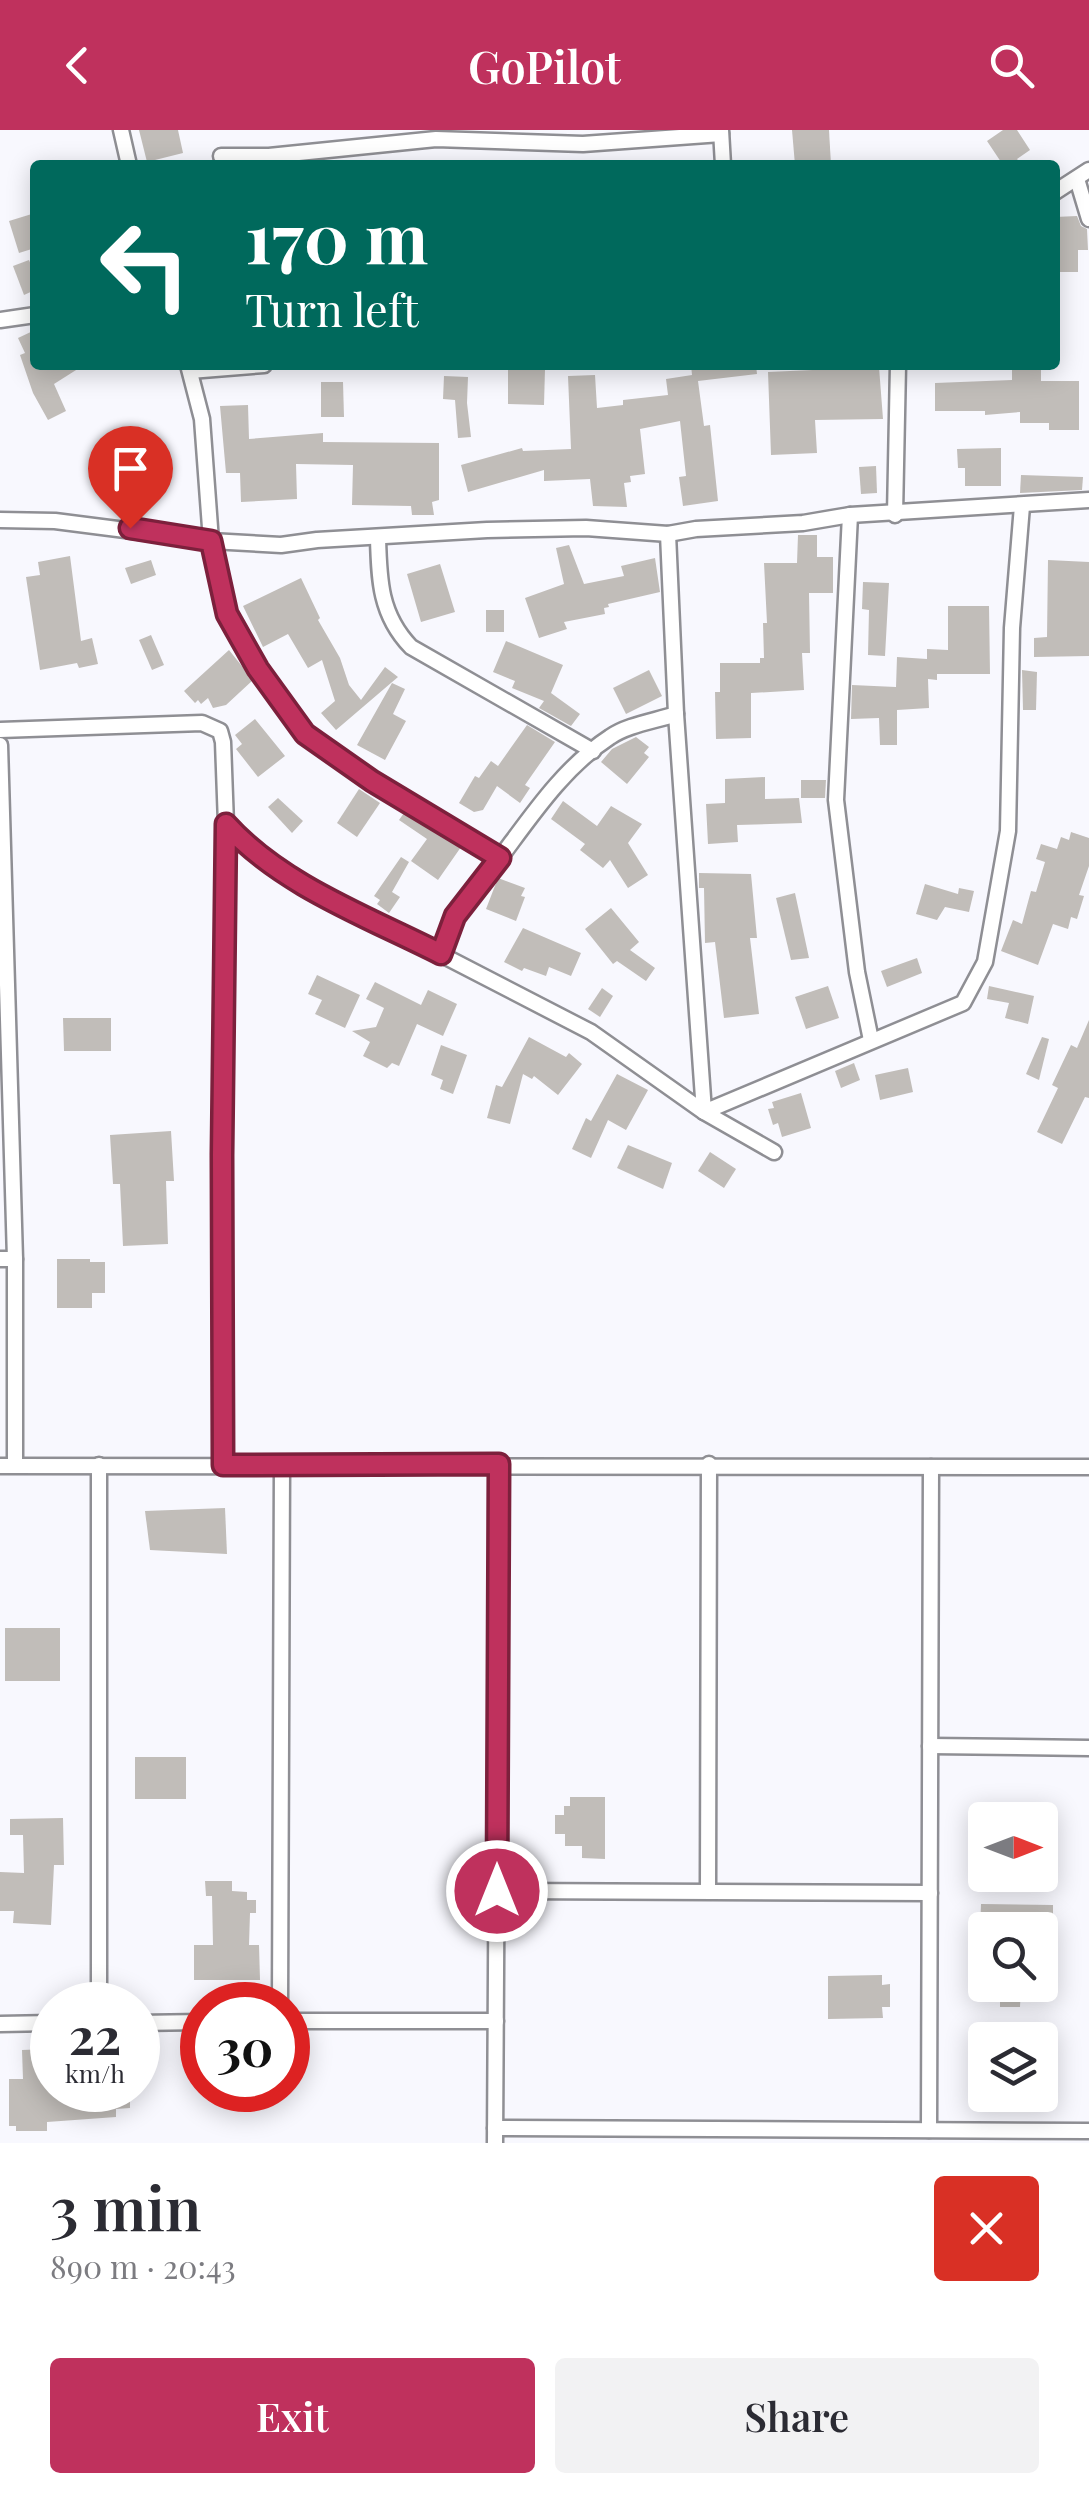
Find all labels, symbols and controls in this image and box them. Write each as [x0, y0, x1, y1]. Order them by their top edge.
text: GoPilot [468, 35, 621, 95]
icon: back [50, 38, 105, 93]
icon: search [984, 38, 1039, 93]
text: 170 m [245, 188, 428, 282]
icon: left [80, 200, 210, 330]
text: Turn left [245, 278, 419, 338]
pin [88, 426, 173, 529]
icon: arrive [103, 441, 158, 496]
north arrow [968, 1802, 1058, 1892]
map controls [968, 1802, 1058, 2112]
position arrow [445, 1839, 549, 1943]
button: search [968, 1912, 1058, 2002]
speed limit sign: 30 [180, 1982, 310, 2112]
text: 22 [69, 2001, 121, 2068]
button: layers [968, 2022, 1058, 2112]
text: km/h [65, 2056, 125, 2089]
text: 3 min [50, 2166, 202, 2246]
button: close [934, 2176, 1039, 2281]
text: 890 m · 20:43 [50, 2244, 236, 2287]
button: Exit [50, 2358, 535, 2473]
button: Share [555, 2358, 1039, 2473]

